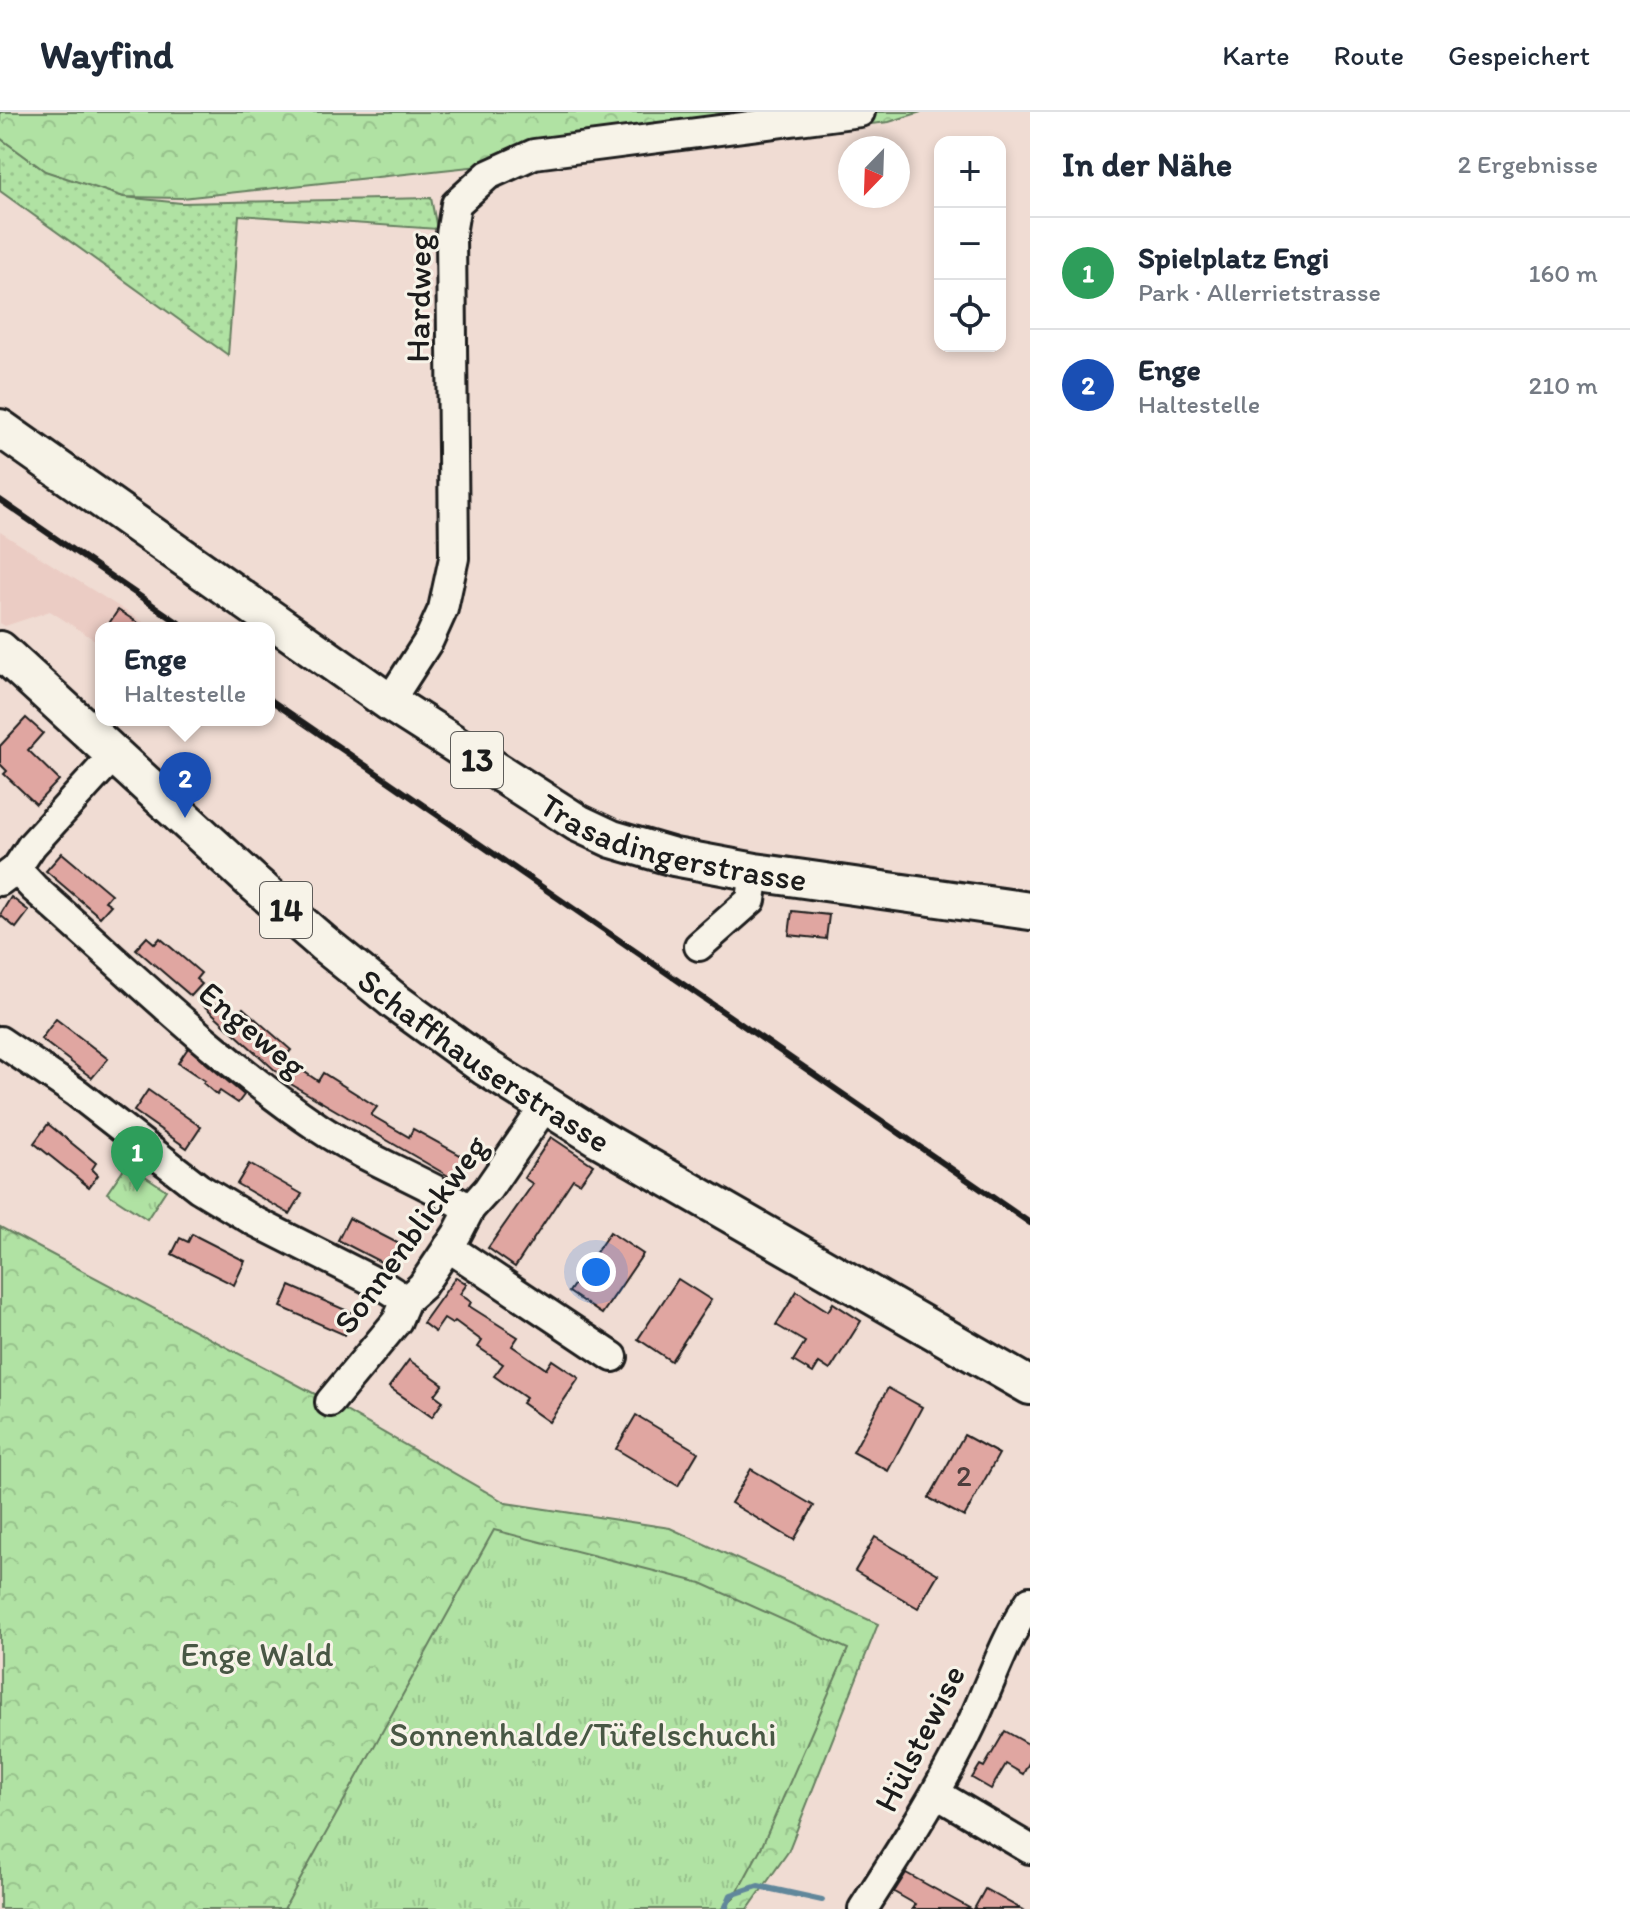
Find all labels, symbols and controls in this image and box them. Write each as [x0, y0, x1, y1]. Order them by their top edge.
text: Wayfind [40, 32, 173, 78]
text: Karte [1222, 38, 1290, 72]
text: Route [1334, 38, 1404, 72]
text: Gespeichert [1448, 38, 1590, 72]
north arrow [838, 136, 910, 208]
map controls [934, 136, 1006, 352]
button: + [934, 136, 1006, 208]
text: In der Nähe [1062, 144, 1232, 185]
text: 2 Ergebnisse [1458, 148, 1598, 180]
button: − [934, 208, 1006, 280]
street label: Hardweg [397, 232, 440, 363]
text: Spielplatz Engi [1138, 239, 1329, 276]
text: 1 [1082, 257, 1094, 289]
text: 160 m [1528, 257, 1598, 289]
text: Park · Allerrietstrasse [1138, 276, 1381, 308]
button: locate [934, 280, 1006, 352]
text: Enge [1138, 351, 1201, 388]
text: 2 [1081, 369, 1095, 401]
text: 210 m [1529, 369, 1598, 401]
text: Haltestelle [1138, 388, 1260, 420]
popup [95, 622, 275, 726]
text: Enge [124, 640, 187, 677]
text: Haltestelle [124, 677, 246, 709]
road number: 13 [451, 732, 503, 788]
pin: 2 [159, 752, 211, 818]
street label: Trasadingerstrasse [532, 784, 809, 900]
road number: 14 [260, 882, 312, 938]
street label: Schaffhauserstrasse [350, 960, 618, 1162]
street label: Engeweg [190, 973, 315, 1087]
pin: 1 [111, 1126, 163, 1192]
street label: Sonnenblickweg [325, 1127, 497, 1342]
your location [576, 1252, 616, 1292]
house number: 2 [956, 1457, 972, 1494]
park label: Enge Wald [180, 1634, 334, 1675]
street label: Hülstewise [865, 1658, 974, 1819]
park label: Sonnenhalde/Tüfelschuchi [389, 1714, 777, 1755]

